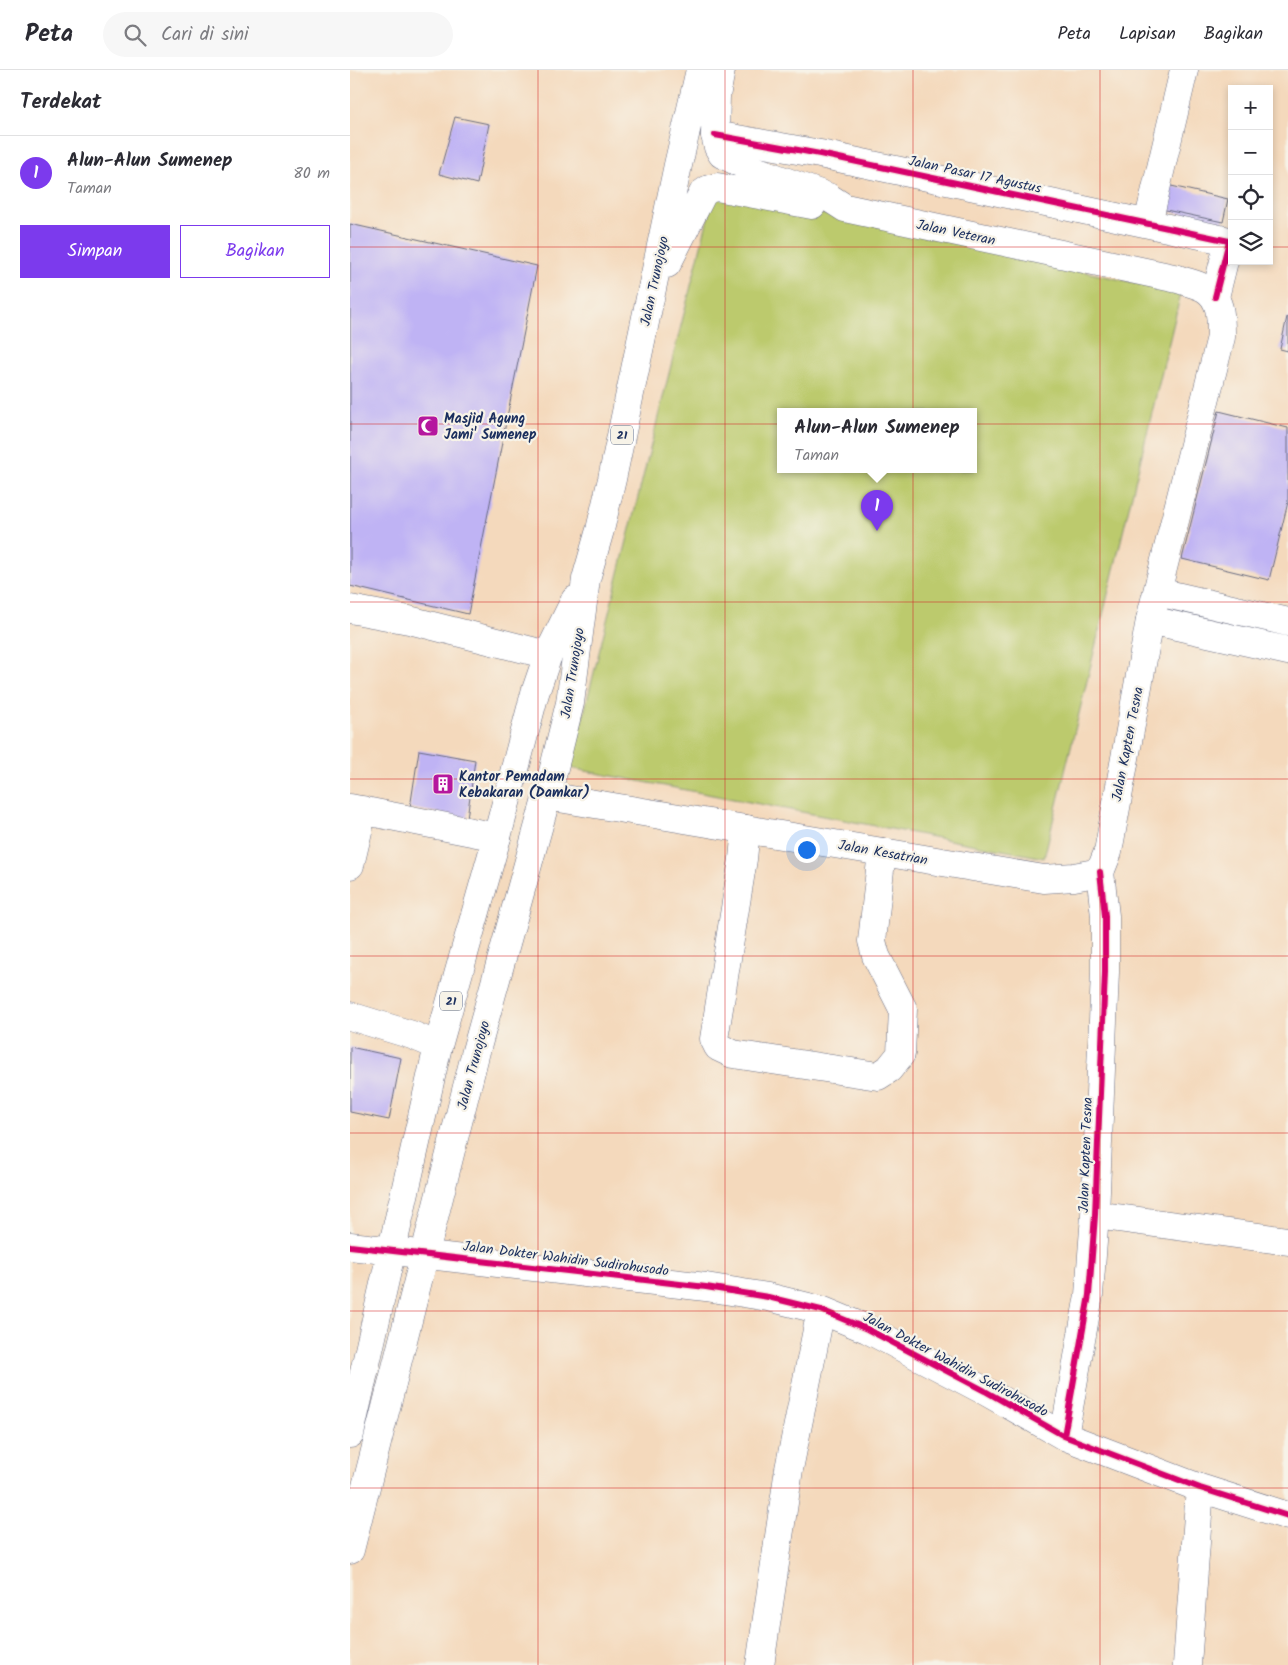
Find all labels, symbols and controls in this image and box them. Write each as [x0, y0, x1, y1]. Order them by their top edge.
search box [103, 12, 453, 57]
text: Peta [25, 15, 73, 54]
text: Cari di sini [161, 20, 249, 50]
text: Peta [1058, 20, 1091, 49]
text: Lapisan [1119, 20, 1176, 49]
text: Bagikan [1204, 20, 1263, 49]
icon: search [121, 21, 149, 49]
map controls [1228, 85, 1273, 265]
button: + [1228, 85, 1273, 130]
text: Terdekat [20, 86, 101, 119]
button: − [1228, 130, 1273, 175]
text: Alun-Alun Sumenep [67, 146, 233, 176]
street label: Jalan Pasar 17 Agustus [906, 150, 1043, 200]
text: 1 [34, 161, 38, 186]
text: 80 m [293, 161, 330, 186]
button: locate [1228, 175, 1273, 220]
text: Taman [67, 176, 112, 201]
street label: Jalan Veteran [914, 214, 997, 252]
button: layers [1228, 220, 1273, 265]
button: Simpan [20, 225, 170, 278]
button: Bagikan [180, 225, 330, 278]
street label: Jalan Trunojoyo [635, 234, 675, 328]
place label: Masjid Agung Jami' Sumenep [444, 408, 537, 446]
popup [777, 408, 977, 473]
text: Alun-Alun Sumenep [794, 413, 960, 443]
mosque icon: Masjid Agung Jami' Sumenep [416, 414, 440, 438]
road number: 21 [611, 426, 633, 444]
text: Taman [794, 443, 839, 468]
pin: 1 [861, 490, 893, 531]
street label: Jalan Trunojoyo [555, 626, 591, 720]
street label: Jalan Kapten Tesna [1106, 685, 1150, 803]
place label: Kantor Pemadam Kebakaran (Damkar) [459, 766, 590, 804]
building icon: Kantor Pemadam Kebakaran (Damkar) [431, 772, 455, 796]
street label: Jalan Kesatrian [836, 834, 929, 872]
your location [794, 837, 820, 863]
road number: 21 [440, 991, 462, 1010]
street label: Jalan Trunojoyo [451, 1018, 496, 1112]
street label: Jalan Kapten Tesna [1073, 1097, 1099, 1214]
street label: Jalan Dokter Wahidin Sudirohusodo [462, 1235, 670, 1283]
street label: Jalan Dokter Wahidin Sudirohusodo [859, 1307, 1052, 1423]

